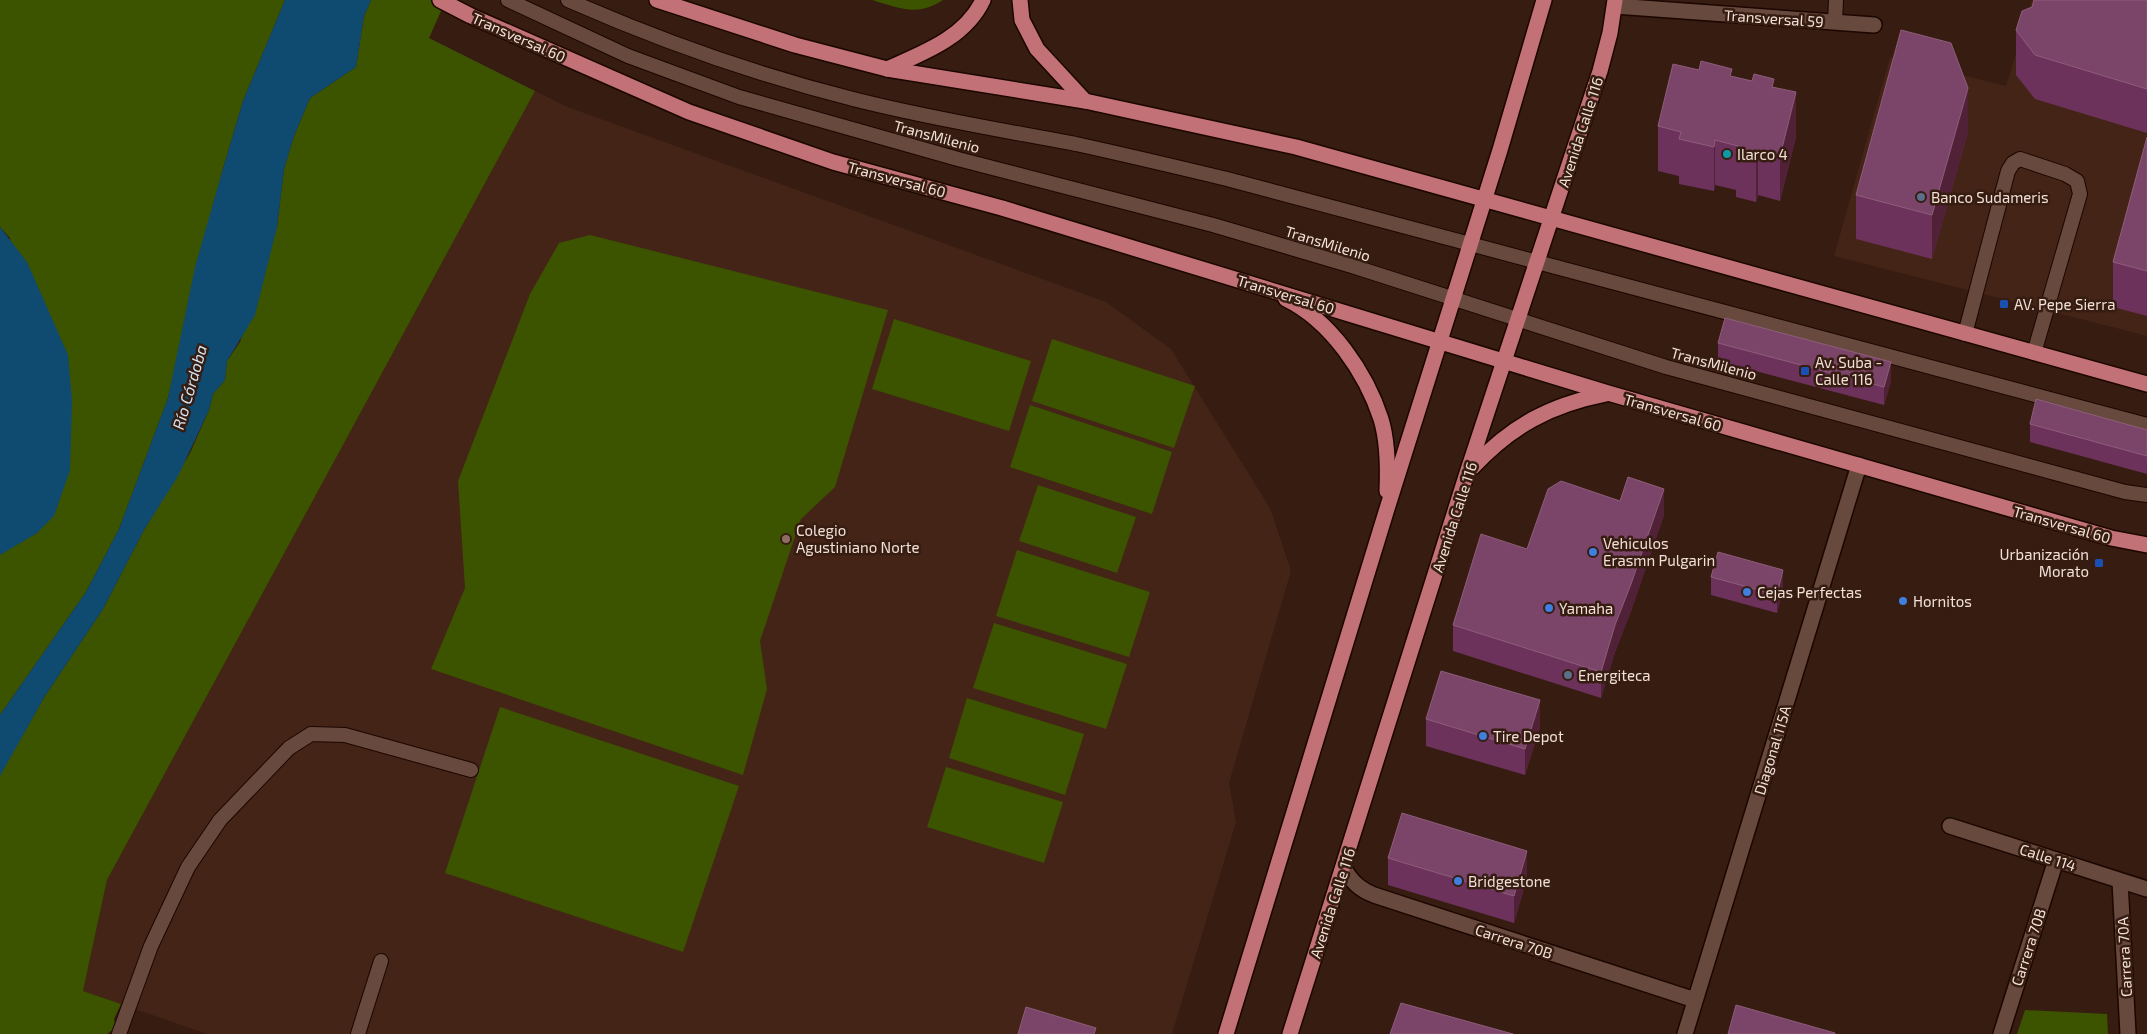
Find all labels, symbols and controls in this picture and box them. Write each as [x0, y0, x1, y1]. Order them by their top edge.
street label: Transversal 59 [1724, 6, 1824, 30]
street label: Transversal 60 [469, 8, 569, 66]
street label: Avenida Calle 116 [1554, 74, 1606, 190]
street label: TransMilenio [892, 116, 982, 156]
place label: Ilarco 4 [1737, 145, 1788, 163]
marker: Ilarco 4 [1721, 148, 1733, 160]
street label: Transversal 60 [846, 157, 948, 201]
place label: Banco Sudameris [1931, 188, 2049, 206]
marker: Banco Sudameris [1915, 191, 1927, 203]
street label: TransMilenio [1283, 221, 1373, 265]
street label: Transversal 60 [1235, 271, 1337, 317]
place label: AV. Pepe Sierra [2014, 295, 2115, 313]
marker: AV. Pepe Sierra [1998, 298, 2010, 310]
water label: Río Córdoba [168, 342, 210, 432]
street label: TransMilenio [1669, 343, 1759, 383]
place label: Av. Suba - Calle 116 [1815, 353, 1882, 388]
marker: Av. Suba - Calle 116 [1799, 365, 1811, 377]
street label: Transversal 60 [1622, 389, 1724, 435]
street label: Avenida Calle 116 [1428, 459, 1480, 575]
street label: Transversal 60 [2011, 501, 2113, 547]
place label: Colegio Agustiniano Norte [796, 521, 919, 556]
marker: Colegio Agustiniano Norte [780, 533, 792, 545]
place label: Vehiculos Erasmn Pulgarin [1603, 534, 1715, 569]
place label: Urbanización Morato [2000, 545, 2089, 580]
marker: Vehiculos Erasmn Pulgarin [1587, 546, 1599, 558]
marker: Urbanización Morato [2093, 557, 2105, 569]
place label: Cejas Perfectas [1757, 583, 1862, 602]
marker: Cejas Perfectas [1741, 586, 1753, 598]
place label: Hornitos [1913, 592, 1972, 610]
marker: Hornitos [1897, 595, 1909, 607]
place label: Yamaha [1559, 599, 1613, 617]
marker: Yamaha [1543, 602, 1555, 614]
place label: Energiteca [1578, 666, 1651, 684]
marker: Energiteca [1562, 669, 1574, 681]
street label: Diagonal 115A [1750, 703, 1794, 797]
place label: Tire Depot [1493, 727, 1564, 745]
marker: Tire Depot [1477, 730, 1489, 742]
street label: Calle 114 [2018, 839, 2078, 875]
street label: Avenida Calle 116 [1306, 845, 1358, 961]
place label: Bridgestone [1468, 872, 1551, 890]
marker: Bridgestone [1452, 875, 1464, 887]
street label: Carrera 70B [2007, 906, 2049, 988]
street label: Carrera 70A [2113, 916, 2135, 998]
street label: Carrera 70B [1473, 920, 1555, 962]

